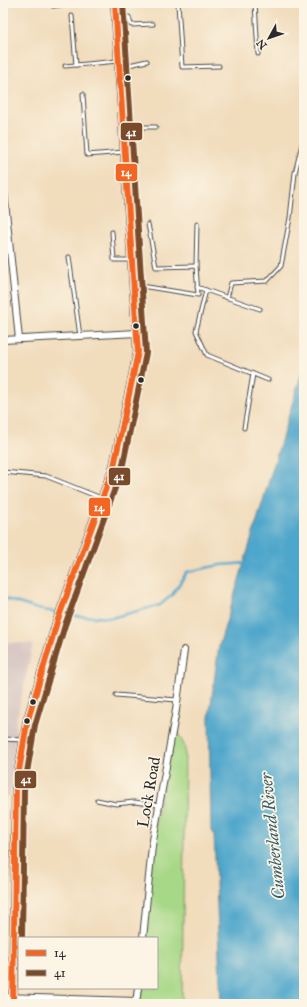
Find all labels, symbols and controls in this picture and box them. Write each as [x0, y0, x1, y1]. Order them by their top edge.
north arrow [249, 18, 289, 58]
text: N [253, 36, 270, 52]
unlabelled marker [123, 73, 133, 83]
line badge: 41 [120, 122, 143, 141]
text: 41 [126, 126, 137, 140]
line badge: 14 [115, 163, 138, 182]
text: 14 [121, 166, 132, 180]
unlabelled marker [131, 321, 141, 331]
unlabelled marker [136, 375, 146, 385]
line badge: 41 [108, 467, 131, 486]
text: 41 [114, 470, 125, 484]
line badge: 14 [88, 497, 111, 517]
text: 14 [94, 501, 105, 515]
unlabelled marker [28, 697, 38, 707]
unlabelled marker [22, 716, 32, 726]
street label: Lock Road [133, 755, 164, 829]
line badge: 41 [14, 770, 37, 789]
water label: Cumberland River [255, 771, 290, 900]
text: 41 [21, 773, 32, 787]
legend [18, 937, 158, 989]
text: 14 [54, 946, 66, 960]
text: 41 [54, 966, 66, 980]

